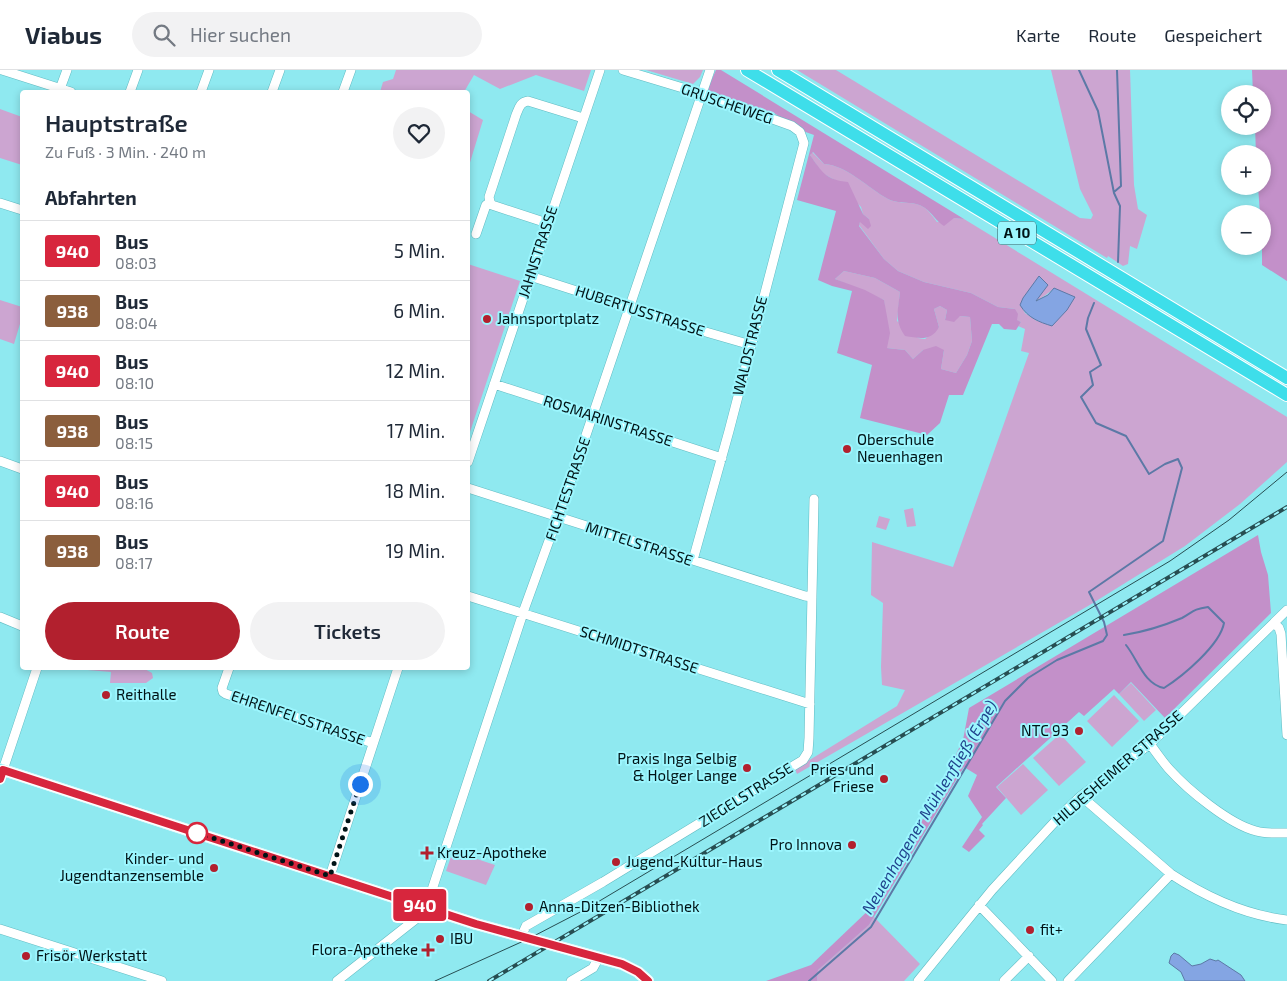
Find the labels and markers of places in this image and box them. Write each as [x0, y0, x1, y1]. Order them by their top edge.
place label: Jahnsportplatz [497, 309, 599, 327]
marker: Jahnsportplatz [481, 313, 493, 325]
place label: Oberschule Neuenhagen [857, 430, 943, 465]
marker: Oberschule Neuenhagen [841, 443, 853, 455]
place label: Reithalle [116, 685, 177, 703]
marker: Reithalle [100, 689, 112, 701]
place label: NTC 93 [1021, 721, 1069, 739]
marker: NTC 93 [1073, 725, 1085, 737]
place label: Praxis Inga Selbig & Holger Lange [617, 749, 738, 784]
place label: Pries und Friese [811, 760, 874, 795]
marker: Praxis Inga Selbig & Holger Lange [741, 762, 753, 774]
marker: Pries und Friese [878, 773, 890, 785]
unlabelled marker [186, 822, 208, 844]
place label: Pro Innova [770, 835, 842, 853]
marker: Pro Innova [846, 839, 858, 851]
place label: Kreuz-Apotheke [437, 843, 547, 861]
marker: Kreuz-Apotheke [421, 847, 433, 859]
place label: Kinder- und Jugendtanzensemble [60, 849, 204, 884]
place label: Jugend-Kultur-Haus [626, 852, 763, 870]
marker: Jugend-Kultur-Haus [610, 856, 622, 868]
marker: Kinder- und Jugendtanzensemble [208, 862, 220, 874]
place label: Anna-Ditzen-Bibliothek [539, 897, 700, 915]
marker: Anna-Ditzen-Bibliothek [523, 901, 535, 913]
place label: fit+ [1040, 920, 1063, 938]
marker: fit+ [1024, 924, 1036, 936]
place label: IBU [450, 929, 473, 947]
marker: IBU [434, 933, 446, 945]
place label: Flora-Apotheke [311, 940, 418, 958]
marker: Flora-Apotheke [422, 944, 434, 956]
place label: Frisör Werkstatt [36, 946, 147, 964]
marker: Frisör Werkstatt [20, 950, 32, 962]

